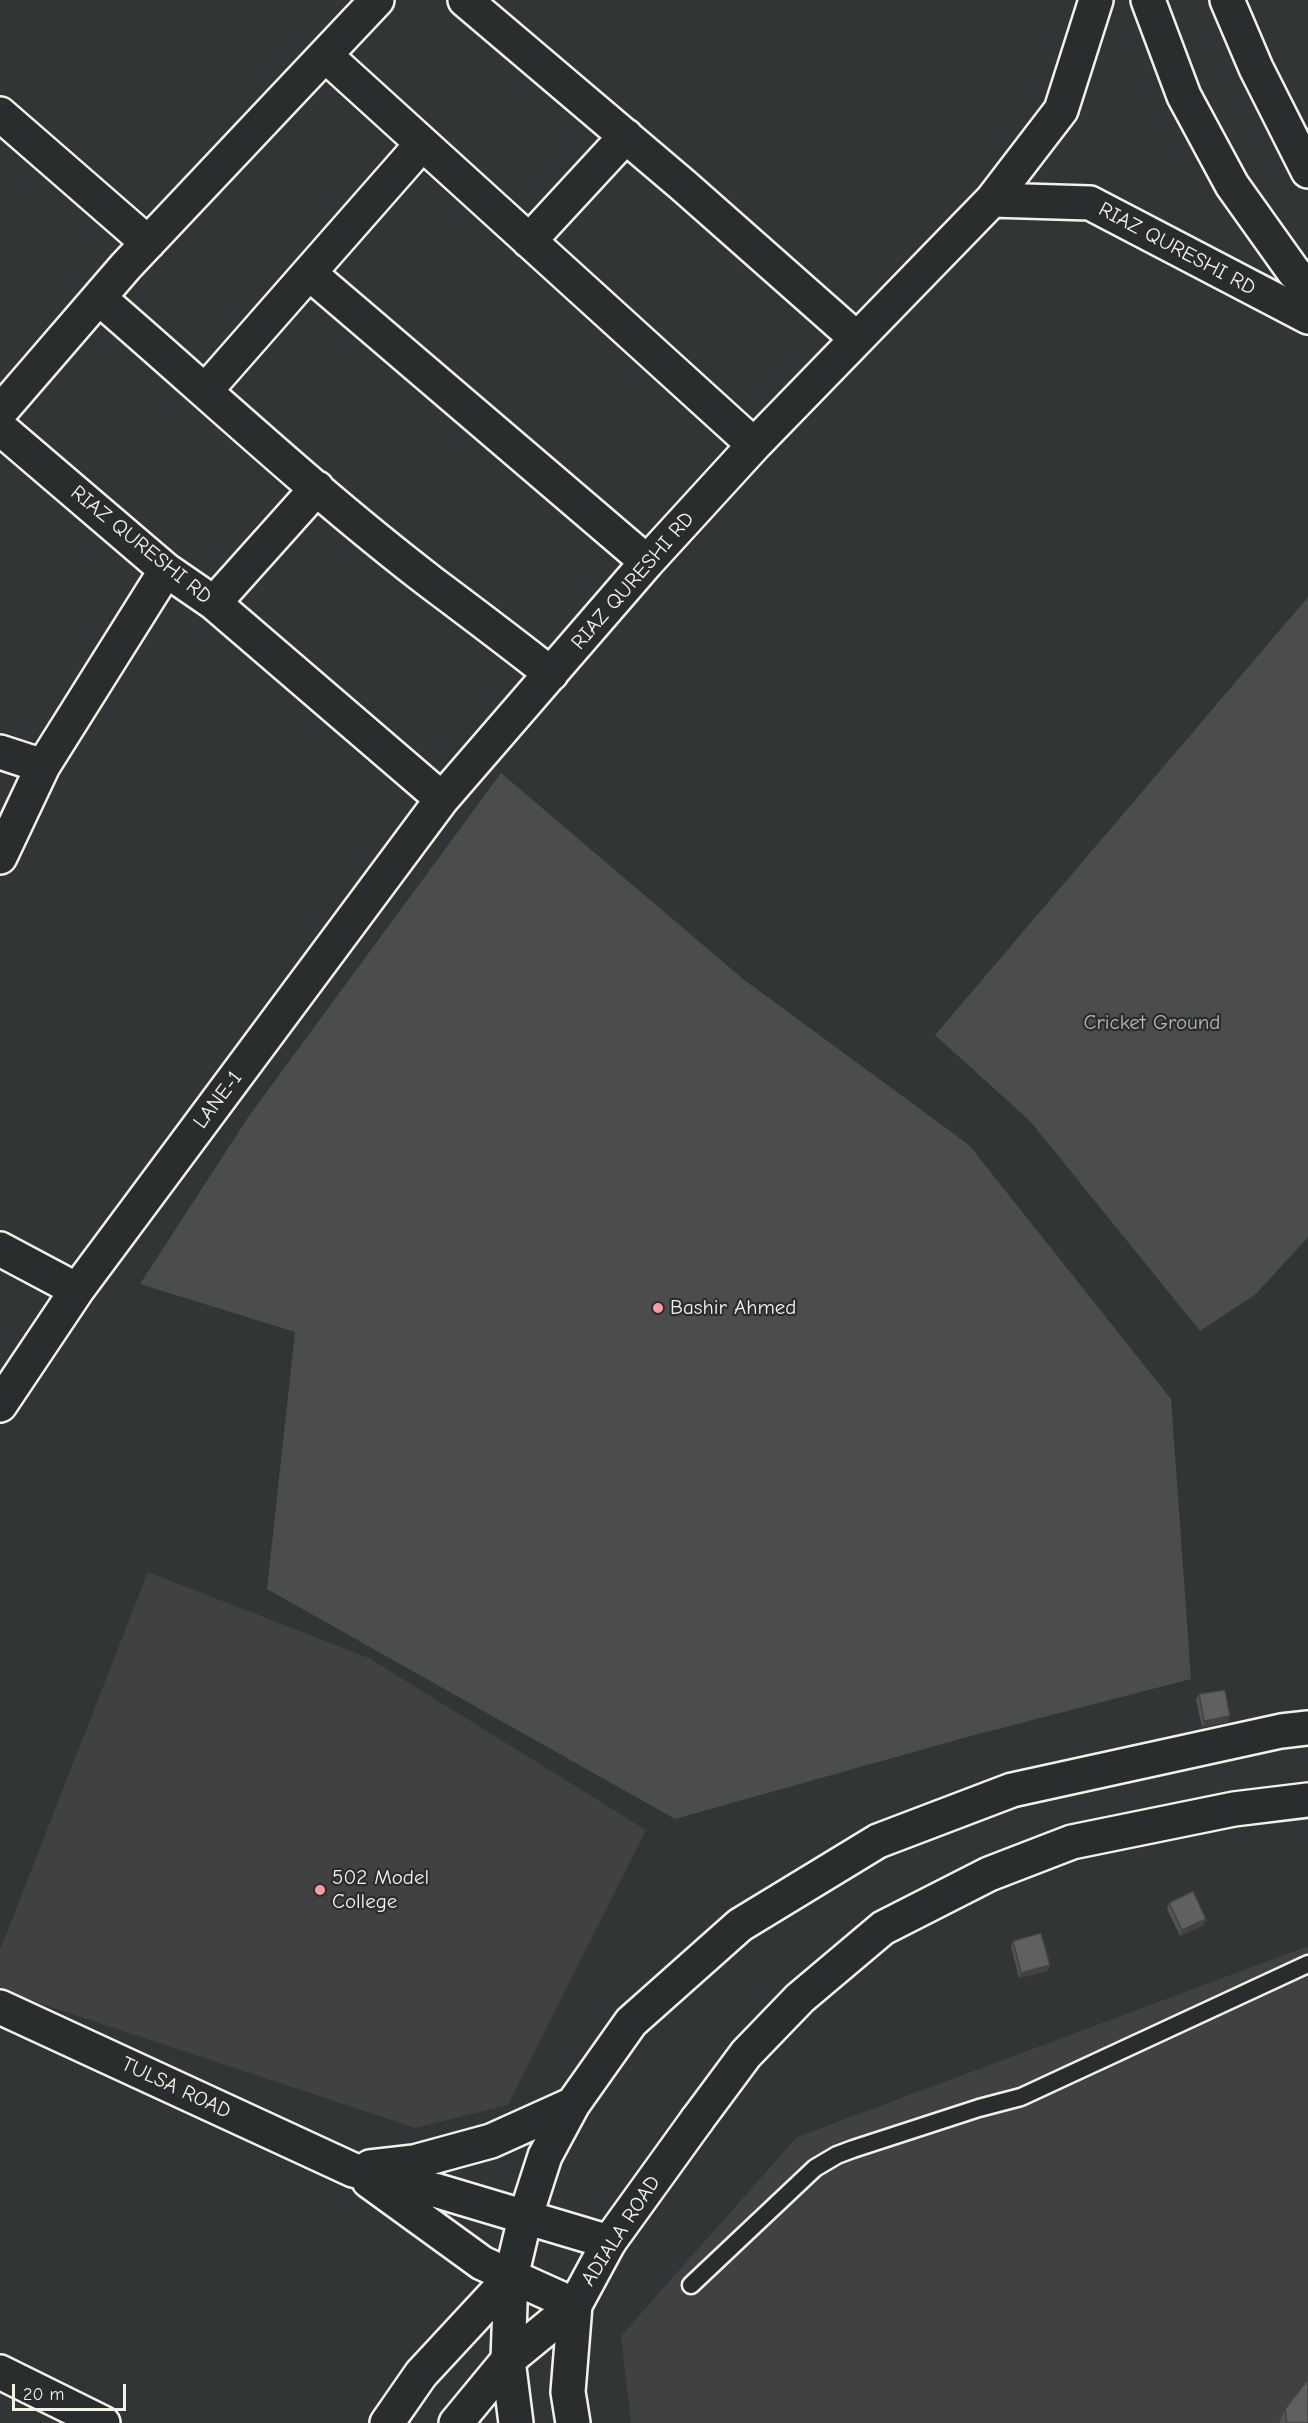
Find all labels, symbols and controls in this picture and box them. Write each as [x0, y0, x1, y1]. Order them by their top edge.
street label: RIAZ QURESHI RD [1094, 197, 1260, 301]
street label: RIAZ QURESHI RD [65, 480, 217, 610]
street label: RIAZ QURESHI RD [566, 507, 700, 655]
park label: Cricket Ground [1084, 1010, 1220, 1036]
street label: LANE-1 [188, 1066, 248, 1134]
place label: Bashir Ahmed [670, 1295, 796, 1321]
marker: Bashir Ahmed [651, 1301, 665, 1315]
place label: 502 Model College [332, 1865, 429, 1915]
marker: 502 Model College [313, 1883, 327, 1897]
street label: TULSA ROAD [117, 2052, 235, 2124]
street label: ADIALA ROAD [576, 2171, 666, 2291]
scale bar [15, 2372, 129, 2410]
text: 20 m [23, 2384, 64, 2405]

